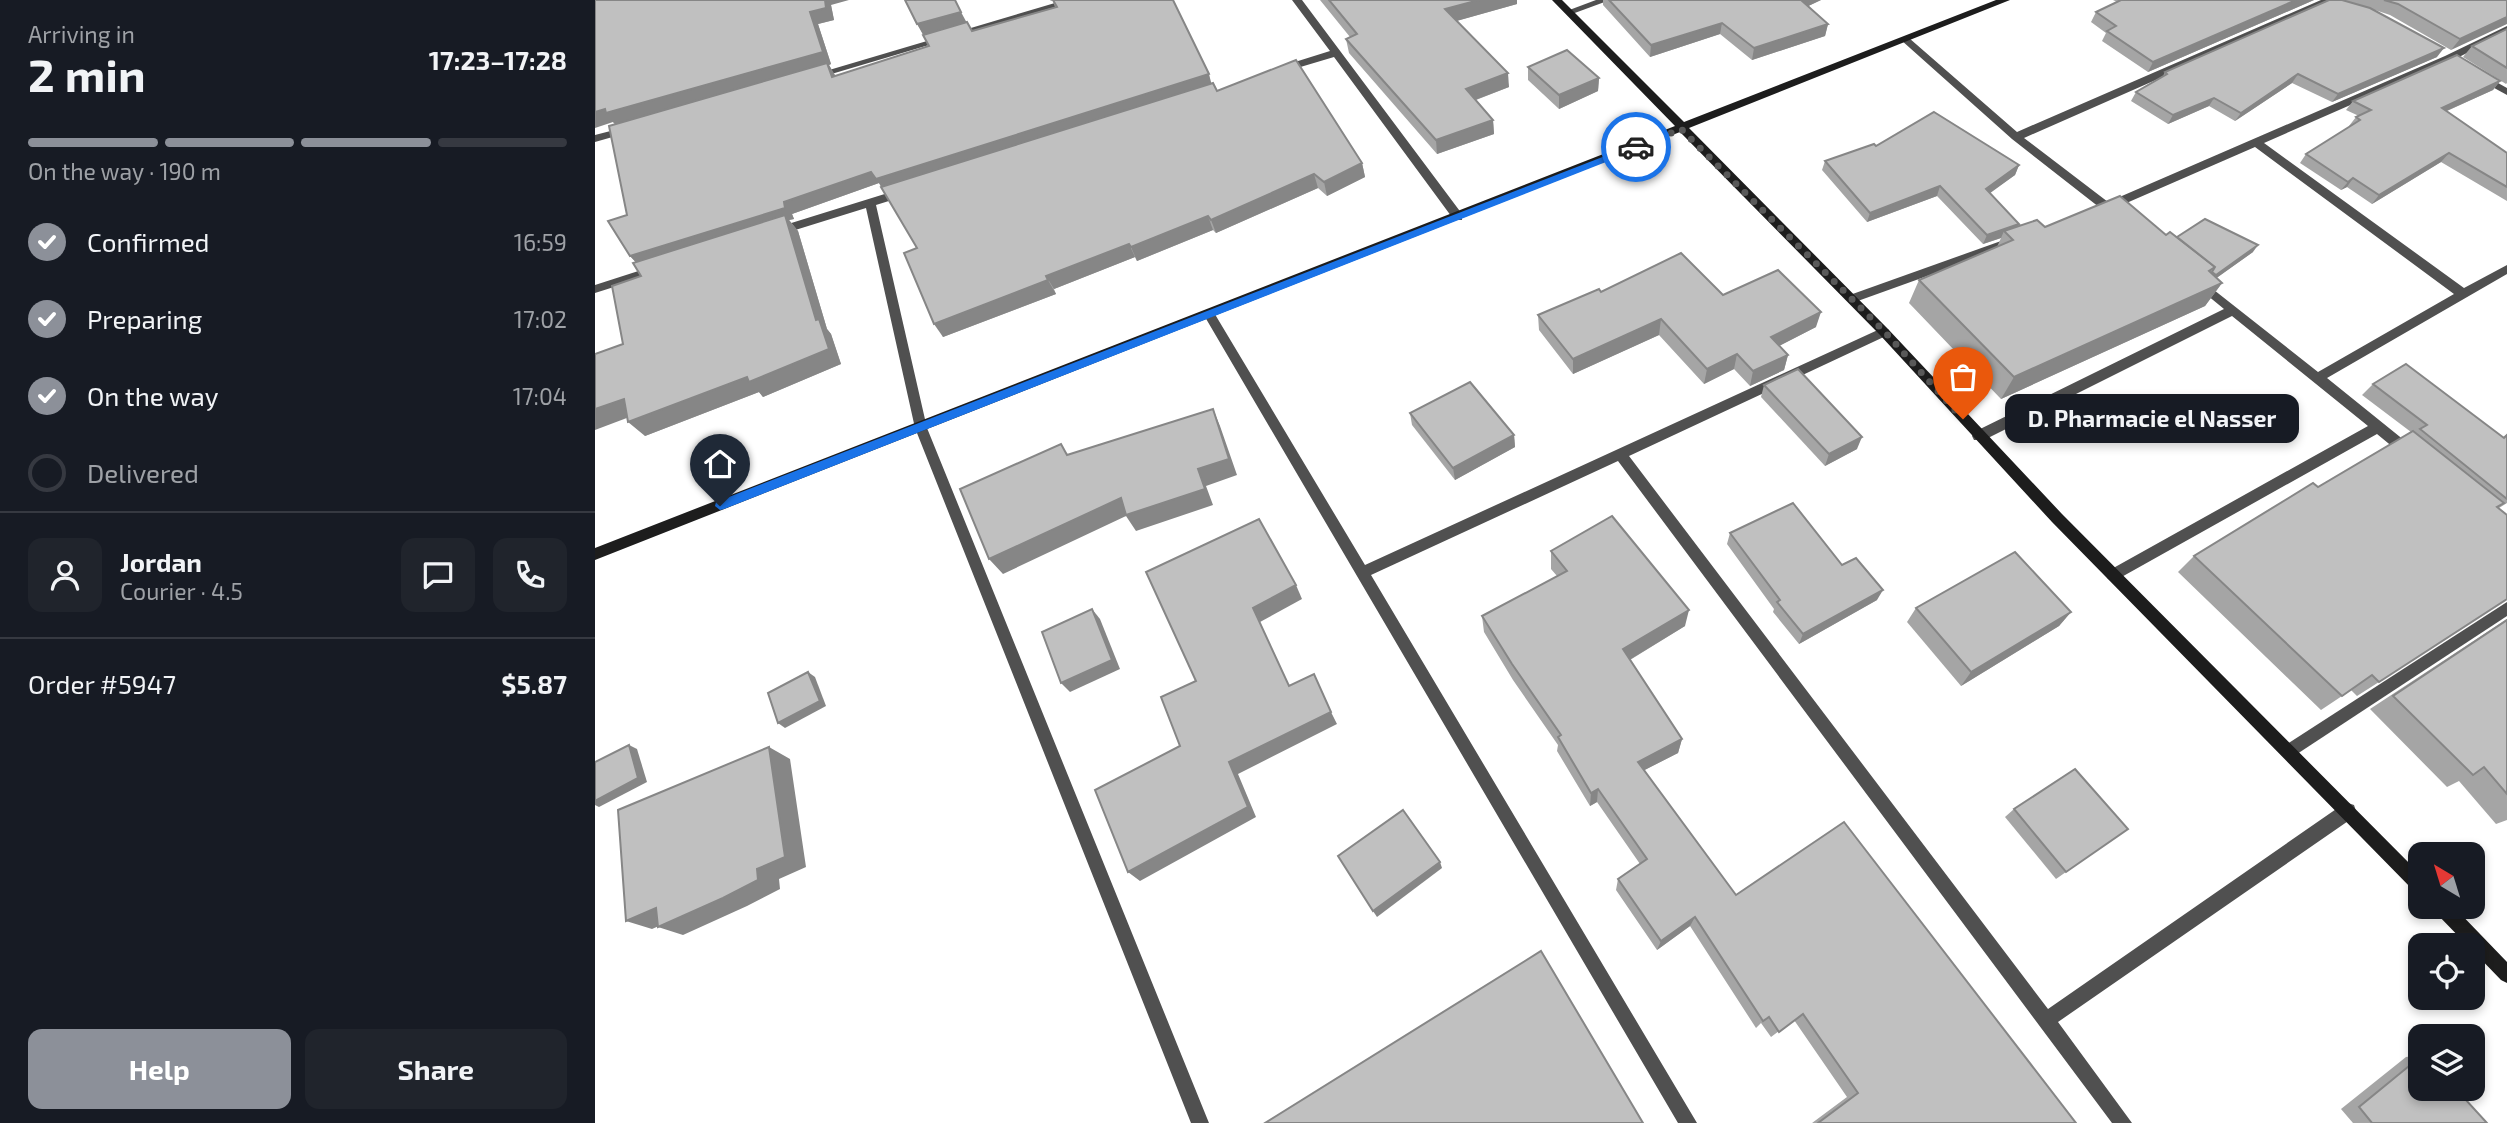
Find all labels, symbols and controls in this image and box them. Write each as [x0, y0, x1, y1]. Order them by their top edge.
text: Arriving in [28, 20, 135, 48]
text: 17:23–17:28 [429, 44, 567, 75]
text: 2 min [28, 46, 146, 101]
courier [1601, 112, 1671, 182]
icon: car [1617, 128, 1655, 166]
text: On the way · 190 m [28, 157, 221, 185]
icon: check [28, 223, 66, 261]
text: Confirmed [87, 226, 210, 257]
text: 16:59 [514, 228, 567, 256]
icon: check [28, 300, 66, 338]
text: Preparing [87, 303, 202, 334]
text: 17:02 [514, 305, 567, 333]
pin [1933, 347, 1993, 419]
icon: bag [1944, 358, 1982, 396]
icon: check [28, 377, 66, 415]
text: On the way [87, 380, 218, 411]
text: 17:04 [513, 382, 567, 410]
callout: D. Pharmacie el Nasser [2005, 394, 2299, 444]
text: D. Pharmacie el Nasser [2028, 404, 2276, 432]
pin [690, 434, 750, 506]
icon: home [701, 445, 739, 483]
text: Delivered [87, 457, 199, 488]
button: person [28, 538, 102, 612]
button: chat [401, 538, 475, 612]
button: phone [493, 538, 567, 612]
text: Jordan [120, 546, 202, 577]
text: Courier · 4.5 [120, 577, 243, 605]
text: Order #5947 [28, 668, 176, 699]
text: $5.87 [501, 668, 567, 699]
north arrow [2408, 842, 2485, 919]
map controls [2408, 842, 2485, 1101]
button: locate [2408, 933, 2485, 1010]
button: layers [2408, 1024, 2485, 1101]
button: Help [28, 1029, 291, 1109]
button: Share [305, 1029, 567, 1109]

